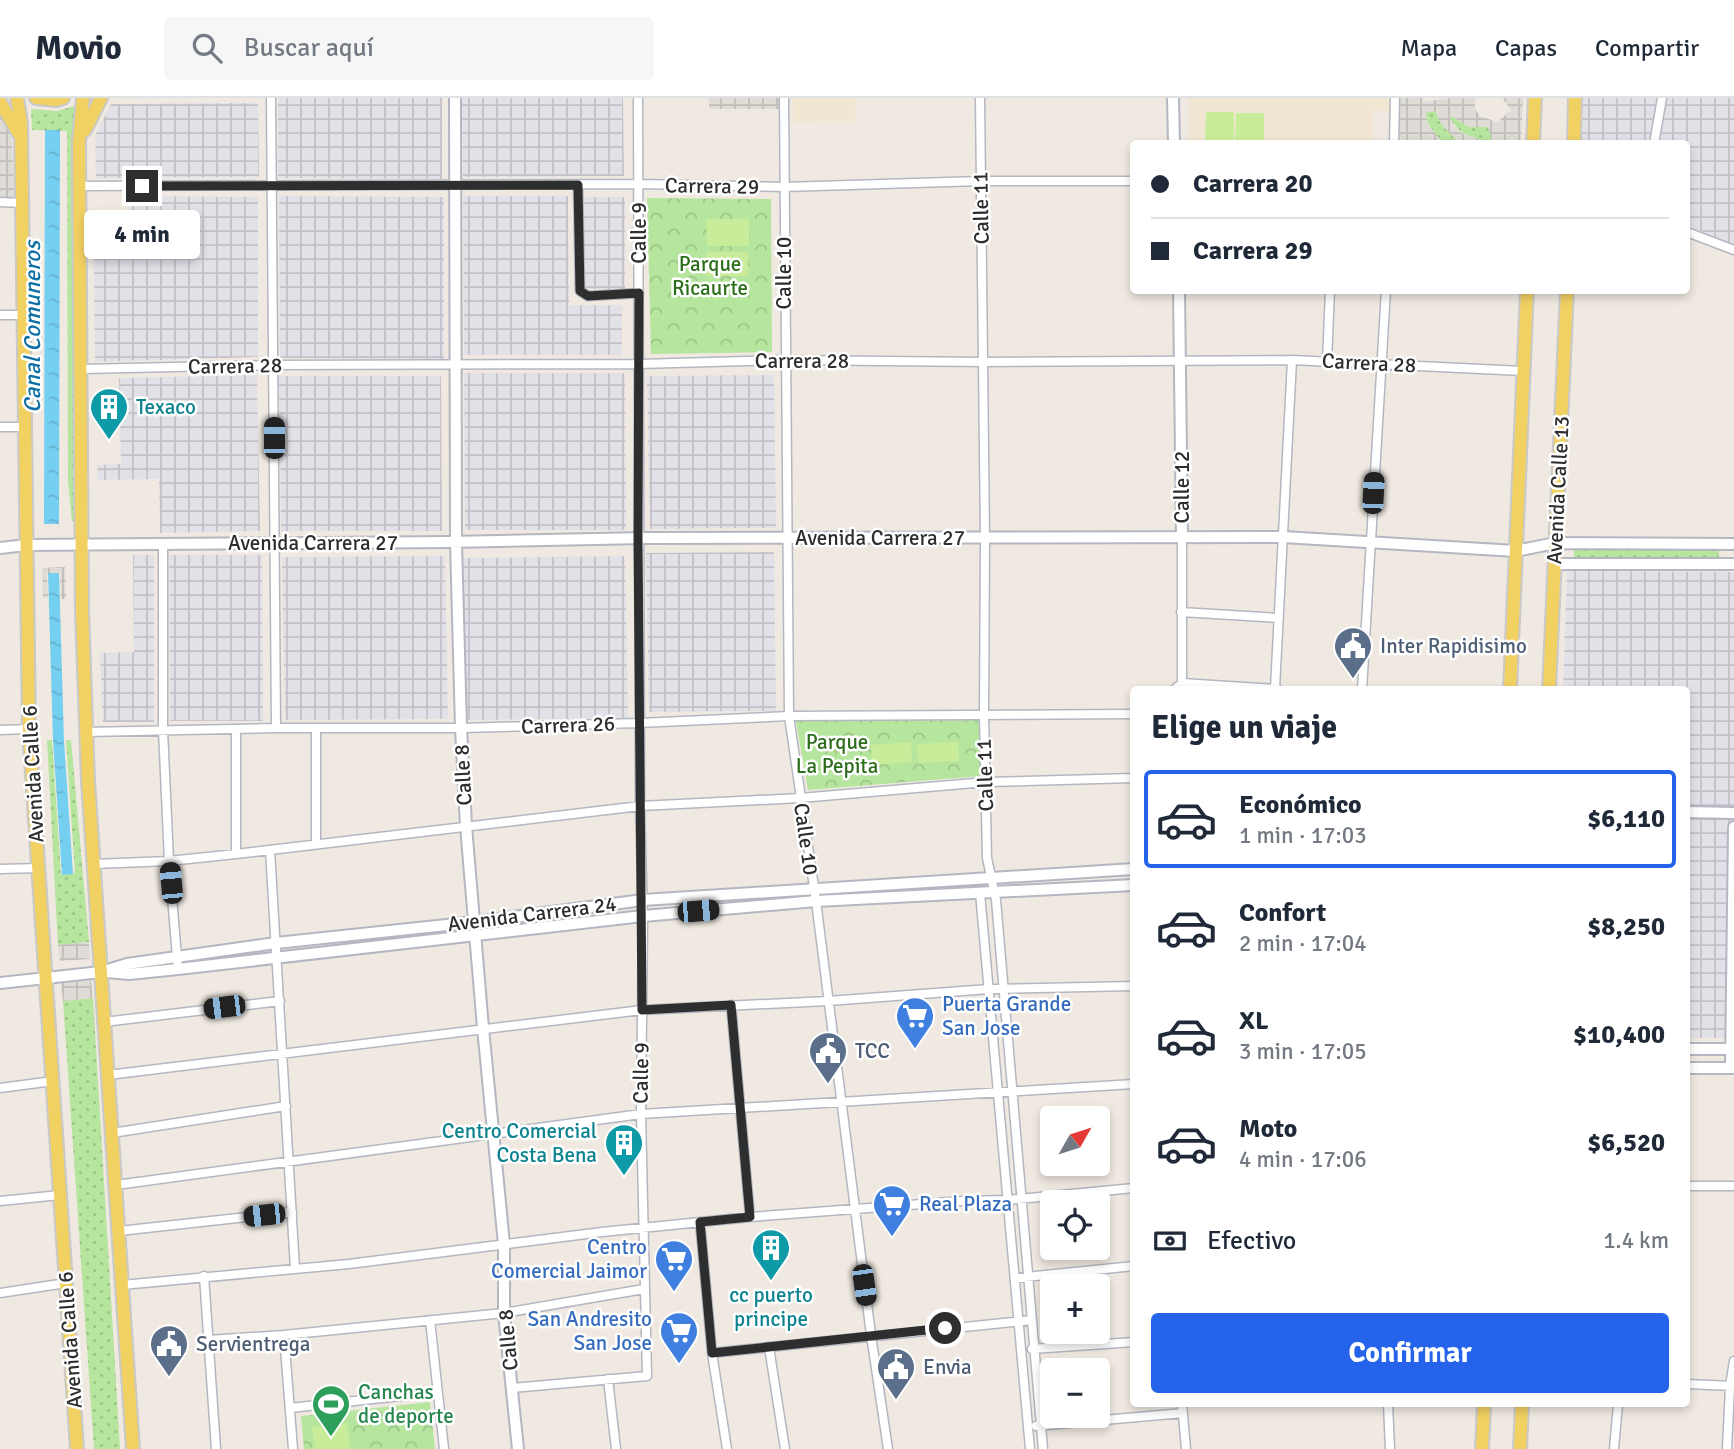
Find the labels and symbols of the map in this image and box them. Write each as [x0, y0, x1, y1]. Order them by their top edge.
route end [126, 170, 158, 202]
street label: Calle 11 [967, 171, 995, 245]
street label: Carrera 29 [665, 172, 759, 200]
street label: Calle 9 [626, 202, 652, 264]
callout: 4 min [84, 210, 200, 260]
street label: Calle 10 [771, 237, 797, 309]
water label: Canal Comuneros [18, 239, 47, 413]
park label: Parque Ricaurte [672, 251, 748, 301]
street label: Carrera 28 [755, 348, 849, 374]
street label: Carrera 28 [1321, 348, 1417, 378]
street label: Carrera 28 [188, 352, 282, 380]
building icon: Texaco [88, 386, 130, 441]
place label: Texaco [136, 394, 196, 420]
street label: Avenida Calle 13 [1541, 415, 1575, 565]
car [264, 417, 285, 459]
street label: Calle 12 [1169, 451, 1195, 523]
car [1362, 471, 1385, 515]
street label: Avenida Carrera 27 [795, 525, 965, 551]
street label: Avenida Carrera 27 [228, 530, 398, 556]
public building icon: Inter Rapidisimo [1332, 625, 1374, 680]
place label: Inter Rapidisimo [1380, 633, 1527, 659]
street label: Avenida Calle 6 [16, 705, 50, 843]
street label: Carrera 26 [520, 710, 616, 740]
park label: Parque La Pepita [796, 729, 878, 779]
street label: Calle 11 [971, 738, 999, 812]
street label: Calle 8 [448, 744, 478, 806]
street label: Calle 10 [788, 801, 824, 877]
car [159, 861, 184, 905]
street label: Avenida Carrera 24 [446, 891, 618, 937]
car [677, 899, 720, 923]
place label: Puerta Grande San Jose [942, 991, 1071, 1041]
car [202, 994, 247, 1020]
supermarket icon: Puerta Grande San Jose [894, 995, 936, 1050]
public building icon: TCC [807, 1030, 849, 1085]
place label: TCC [855, 1038, 890, 1064]
street label: Calle 9 [627, 1042, 655, 1104]
north arrow [1040, 1106, 1110, 1176]
place label: Centro Comercial Costa Bena [442, 1118, 597, 1168]
building icon: Centro Comercial Costa Bena [603, 1122, 645, 1177]
supermarket icon: Real Plaza [871, 1183, 913, 1238]
place label: Real Plaza [919, 1191, 1012, 1217]
car [243, 1202, 286, 1228]
building icon: cc puerto principe [750, 1227, 792, 1282]
place label: Centro Comercial Jaimor [491, 1234, 647, 1284]
supermarket icon: Centro Comercial Jaimor [653, 1238, 695, 1293]
car [851, 1263, 878, 1307]
street label: Avenida Calle 6 [52, 1271, 88, 1409]
place label: cc puerto principe [729, 1282, 813, 1332]
place label: San Andresito San Jose [527, 1306, 652, 1356]
street label: Calle 8 [492, 1308, 524, 1372]
supermarket icon: San Andresito San Jose [658, 1310, 700, 1365]
route start [929, 1312, 961, 1344]
public building icon: Servientrega [148, 1323, 190, 1378]
place label: Servientrega [196, 1331, 310, 1357]
public building icon: Envia [875, 1346, 917, 1401]
place label: Envia [923, 1354, 972, 1380]
place label: Canchas de deporte [358, 1379, 454, 1429]
sports icon: Canchas de deporte [310, 1383, 352, 1438]

